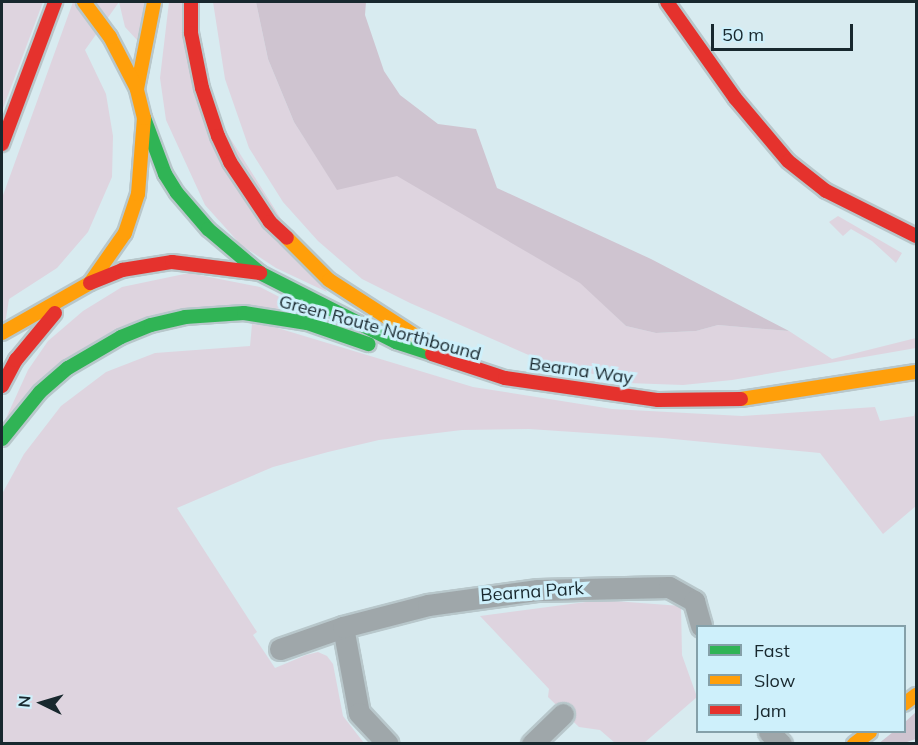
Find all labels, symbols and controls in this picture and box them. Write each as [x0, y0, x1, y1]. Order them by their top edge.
scale bar [714, 12, 856, 50]
text: 50 m [722, 23, 764, 46]
street label: Green Route Northbound [277, 291, 483, 365]
street label: Bearna Way [528, 353, 634, 389]
street label: Bearna Park [480, 578, 584, 606]
legend [696, 625, 906, 733]
text: Fast [754, 639, 790, 662]
text: Slow [754, 669, 795, 692]
north arrow [12, 673, 72, 733]
text: N [14, 695, 35, 708]
text: Jam [754, 699, 787, 722]

